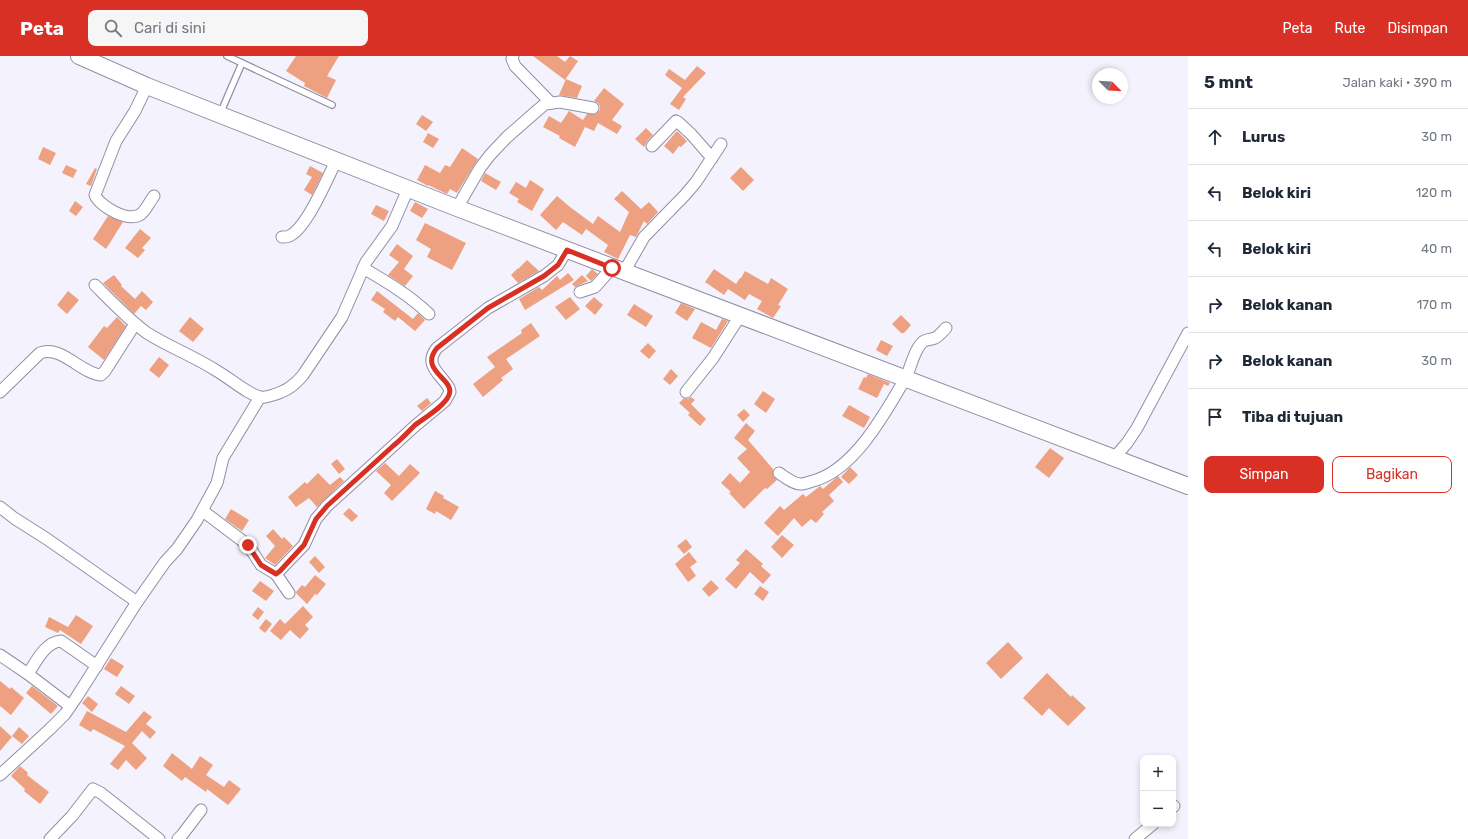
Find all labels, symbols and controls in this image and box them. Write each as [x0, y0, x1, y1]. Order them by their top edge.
search box [88, 10, 368, 46]
text: Peta [20, 17, 64, 40]
icon: search [102, 17, 124, 39]
text: Cari di sini [134, 19, 206, 37]
text: Peta [1283, 20, 1313, 37]
text: Rute [1335, 20, 1365, 37]
text: Disimpan [1387, 20, 1448, 37]
north arrow [1092, 68, 1128, 104]
text: 5 mnt [1204, 72, 1253, 92]
text: Jalan kaki · 390 m [1342, 75, 1452, 90]
icon: ahead [1204, 126, 1226, 148]
text: Lurus [1242, 128, 1285, 146]
text: 30 m [1421, 129, 1452, 144]
icon: left [1204, 182, 1226, 204]
text: Belok kiri [1242, 184, 1311, 202]
text: 120 m [1416, 185, 1452, 200]
icon: left [1204, 238, 1226, 260]
text: Belok kiri [1242, 240, 1311, 258]
text: 40 m [1421, 241, 1452, 256]
route start [603, 259, 621, 277]
icon: right [1204, 294, 1226, 316]
text: Belok kanan [1242, 296, 1332, 314]
text: 170 m [1417, 297, 1452, 312]
icon: right [1204, 350, 1226, 372]
text: Belok kanan [1242, 352, 1332, 370]
text: 30 m [1421, 353, 1452, 368]
icon: arrive [1204, 406, 1226, 428]
text: Tiba di tujuan [1242, 408, 1343, 426]
button: Simpan [1204, 456, 1324, 493]
button: Bagikan [1332, 456, 1452, 493]
route end [239, 536, 257, 554]
map controls [1140, 755, 1176, 827]
button: + [1140, 755, 1176, 791]
button: − [1140, 791, 1176, 827]

